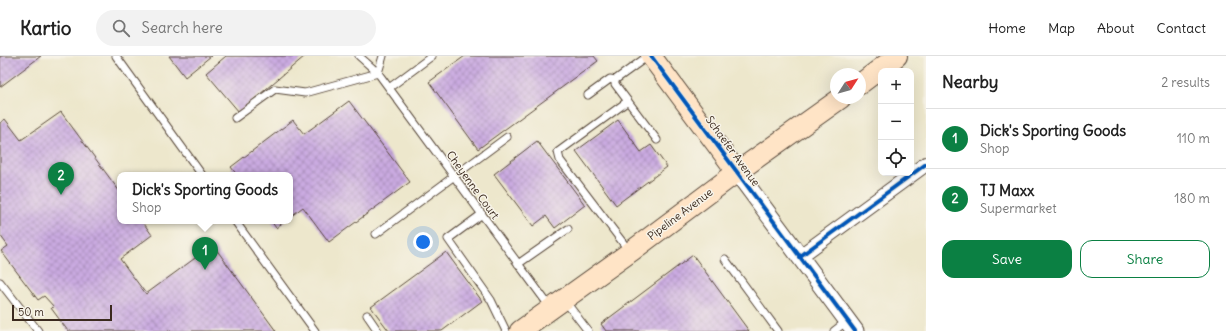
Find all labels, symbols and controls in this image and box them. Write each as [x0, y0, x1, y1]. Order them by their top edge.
search box [96, 10, 376, 46]
text: Kartio [20, 16, 72, 40]
icon: search [110, 17, 132, 39]
text: Search here [142, 18, 223, 37]
text: Home [988, 19, 1026, 37]
text: Map [1048, 19, 1075, 37]
text: About [1097, 19, 1135, 37]
text: Contact [1157, 19, 1206, 37]
north arrow [830, 68, 866, 104]
map controls [878, 68, 914, 176]
button: + [878, 68, 914, 104]
text: Nearby [942, 71, 998, 93]
text: 2 results [1161, 74, 1210, 91]
button: − [878, 104, 914, 140]
street label: Schaefer Avenue [703, 113, 763, 189]
text: Dick's Sporting Goods [980, 121, 1126, 140]
text: 1 [952, 130, 958, 147]
text: 110 m [1177, 130, 1210, 147]
button: locate [878, 140, 914, 176]
text: Shop [980, 140, 1009, 157]
street label: Cheyenne Court [444, 148, 503, 222]
pin: 2 [48, 162, 74, 195]
popup [117, 172, 293, 224]
text: Dick's Sporting Goods [132, 180, 278, 199]
text: TJ Maxx [980, 181, 1035, 200]
street label: Pipeline Avenue [645, 185, 715, 243]
text: 2 [951, 190, 959, 207]
text: 180 m [1174, 190, 1210, 207]
text: Shop [132, 199, 161, 216]
text: Supermarket [980, 200, 1057, 217]
your location [413, 232, 433, 252]
pin: 1 [192, 237, 218, 270]
button: Save [942, 240, 1072, 278]
button: Share [1080, 240, 1210, 278]
scale bar [12, 303, 112, 322]
text: 50 m [18, 305, 44, 319]

